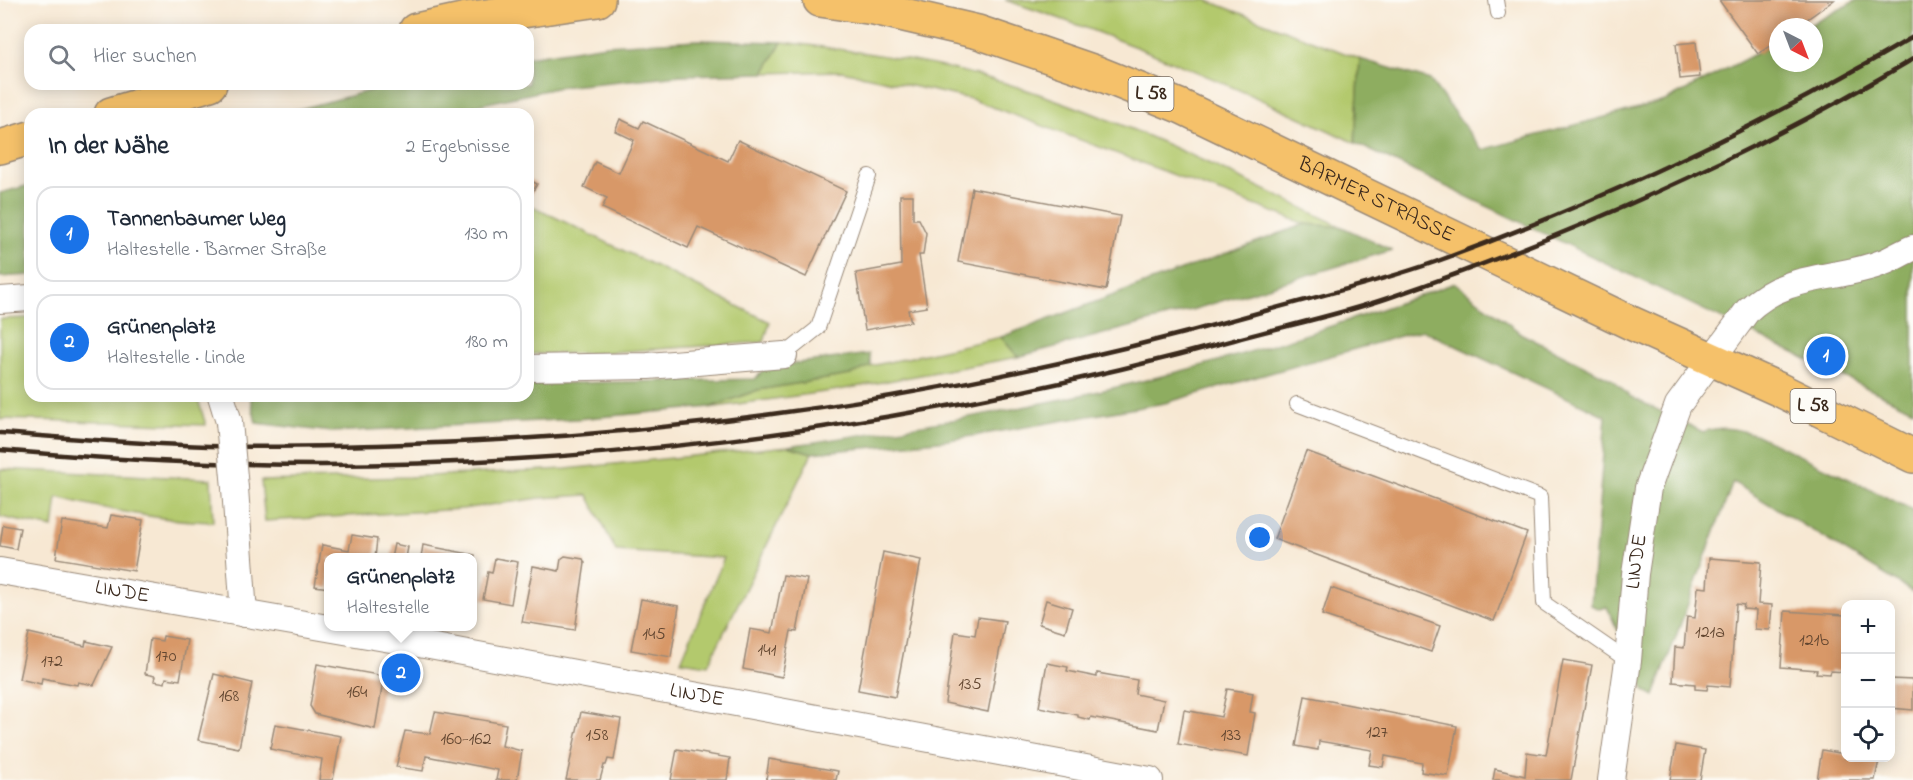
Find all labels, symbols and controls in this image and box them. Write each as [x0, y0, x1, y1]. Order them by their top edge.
north arrow [1769, 18, 1823, 72]
search box [24, 24, 534, 90]
icon: search [45, 41, 78, 74]
text: Hier suchen [93, 41, 197, 73]
road number: L 58 [1128, 77, 1174, 111]
text: In der Nähe [48, 128, 169, 166]
text: 2 Ergebnisse [405, 133, 510, 162]
street label: BARMER STRASSE [1292, 149, 1459, 251]
text: Tannenbaumer Weg [107, 204, 286, 236]
text: 1 [66, 220, 73, 249]
text: 130 m [464, 220, 508, 249]
text: Haltestelle · Barmer Straße [107, 236, 326, 265]
text: Grünenplatz [107, 312, 215, 344]
text: 2 [65, 328, 74, 357]
text: 180 m [465, 328, 508, 357]
pin: 1 [1806, 334, 1846, 378]
text: Haltestelle · Linde [107, 344, 245, 373]
road number: L 58 [1790, 389, 1836, 423]
your location [1245, 523, 1274, 552]
street label: LINDE [1619, 532, 1656, 590]
popup [324, 553, 477, 631]
text: Grünenplatz [346, 562, 455, 594]
street label: LINDE [92, 573, 152, 612]
text: Haltestelle [346, 594, 429, 623]
map controls [1841, 600, 1895, 762]
button: + [1841, 600, 1895, 654]
house number: 121a [1695, 620, 1725, 646]
house number: 145 [642, 622, 666, 648]
house number: 121b [1799, 628, 1829, 654]
house number: 141 [758, 638, 777, 664]
house number: 170 [156, 644, 177, 670]
house number: 172 [41, 649, 63, 675]
pin: 2 [382, 650, 420, 696]
button: − [1841, 654, 1895, 708]
house number: 135 [958, 672, 982, 698]
street label: LINDE [667, 676, 727, 716]
house number: 164 [346, 680, 368, 706]
house number: 168 [219, 684, 239, 710]
button: locate [1841, 708, 1895, 762]
house number: 127 [1366, 720, 1389, 746]
house number: 158 [586, 723, 609, 749]
house number: 133 [1221, 723, 1241, 749]
house number: 160-162 [441, 727, 491, 753]

